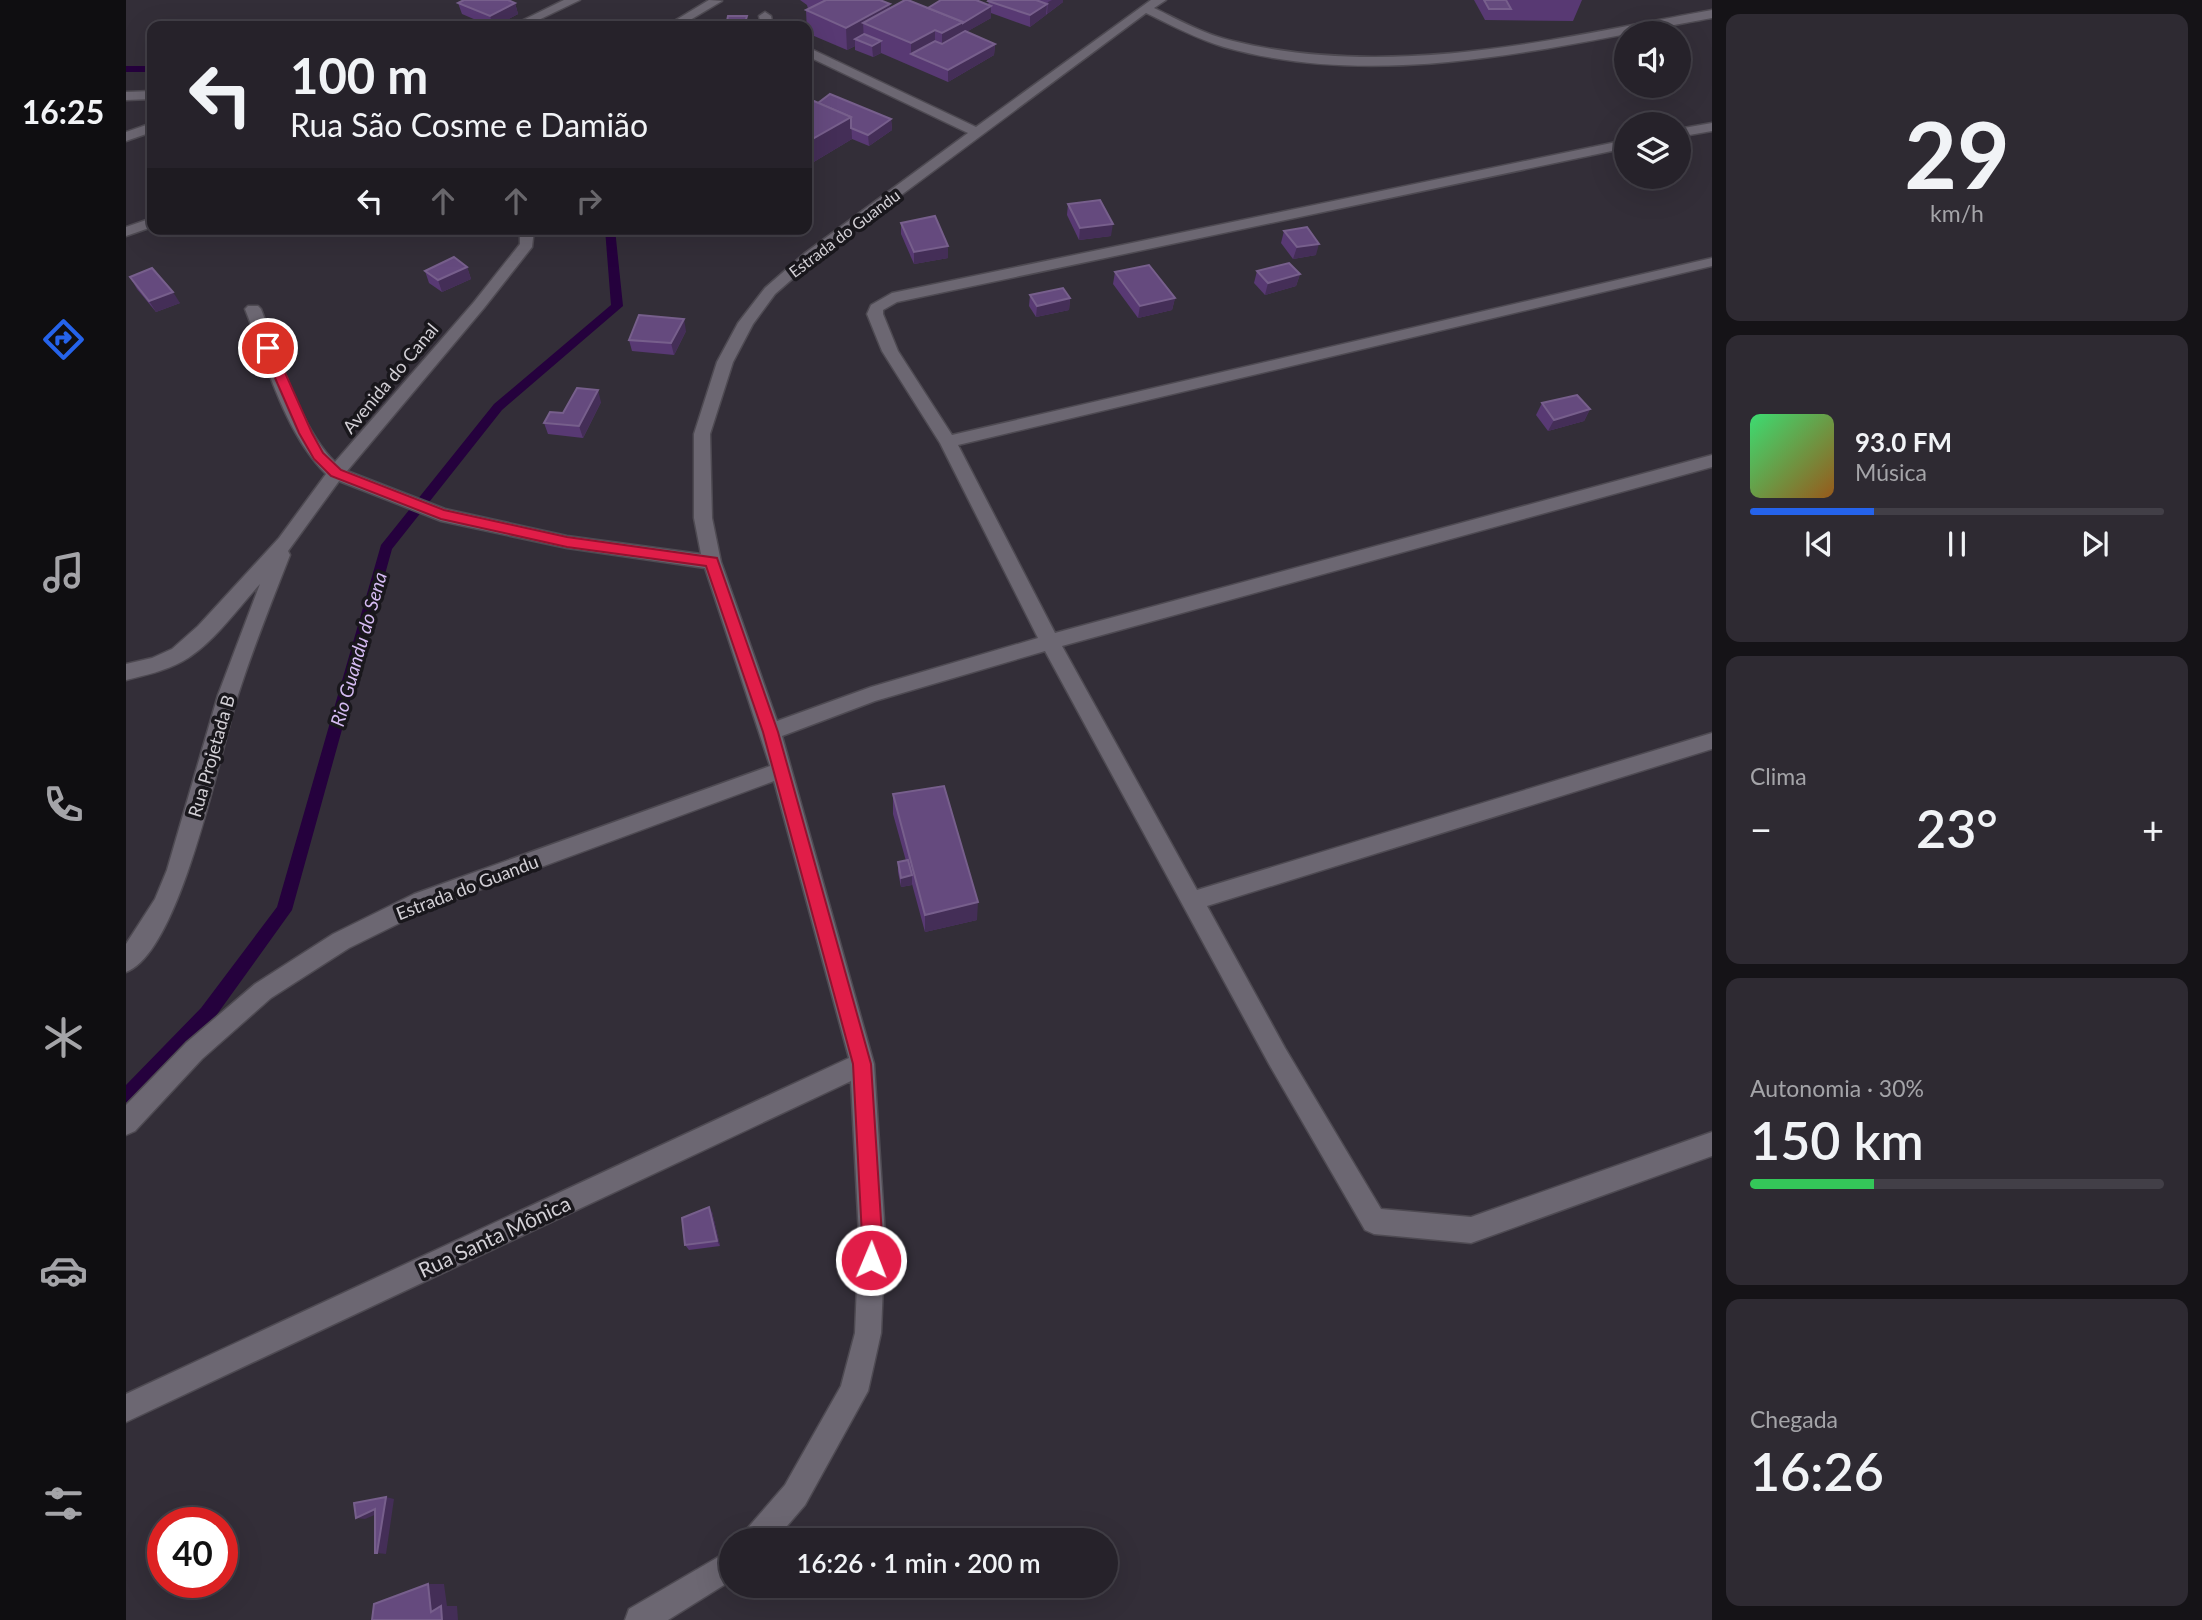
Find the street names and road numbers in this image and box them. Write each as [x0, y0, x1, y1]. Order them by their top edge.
street label: Estrada do Guandu [785, 185, 903, 281]
street label: Avenida do Canal [338, 318, 442, 438]
street label: Rua Projetada B [183, 692, 239, 820]
street label: Estrada do Guandu [393, 850, 541, 924]
street label: Rua Santa Mônica [414, 1190, 574, 1282]

